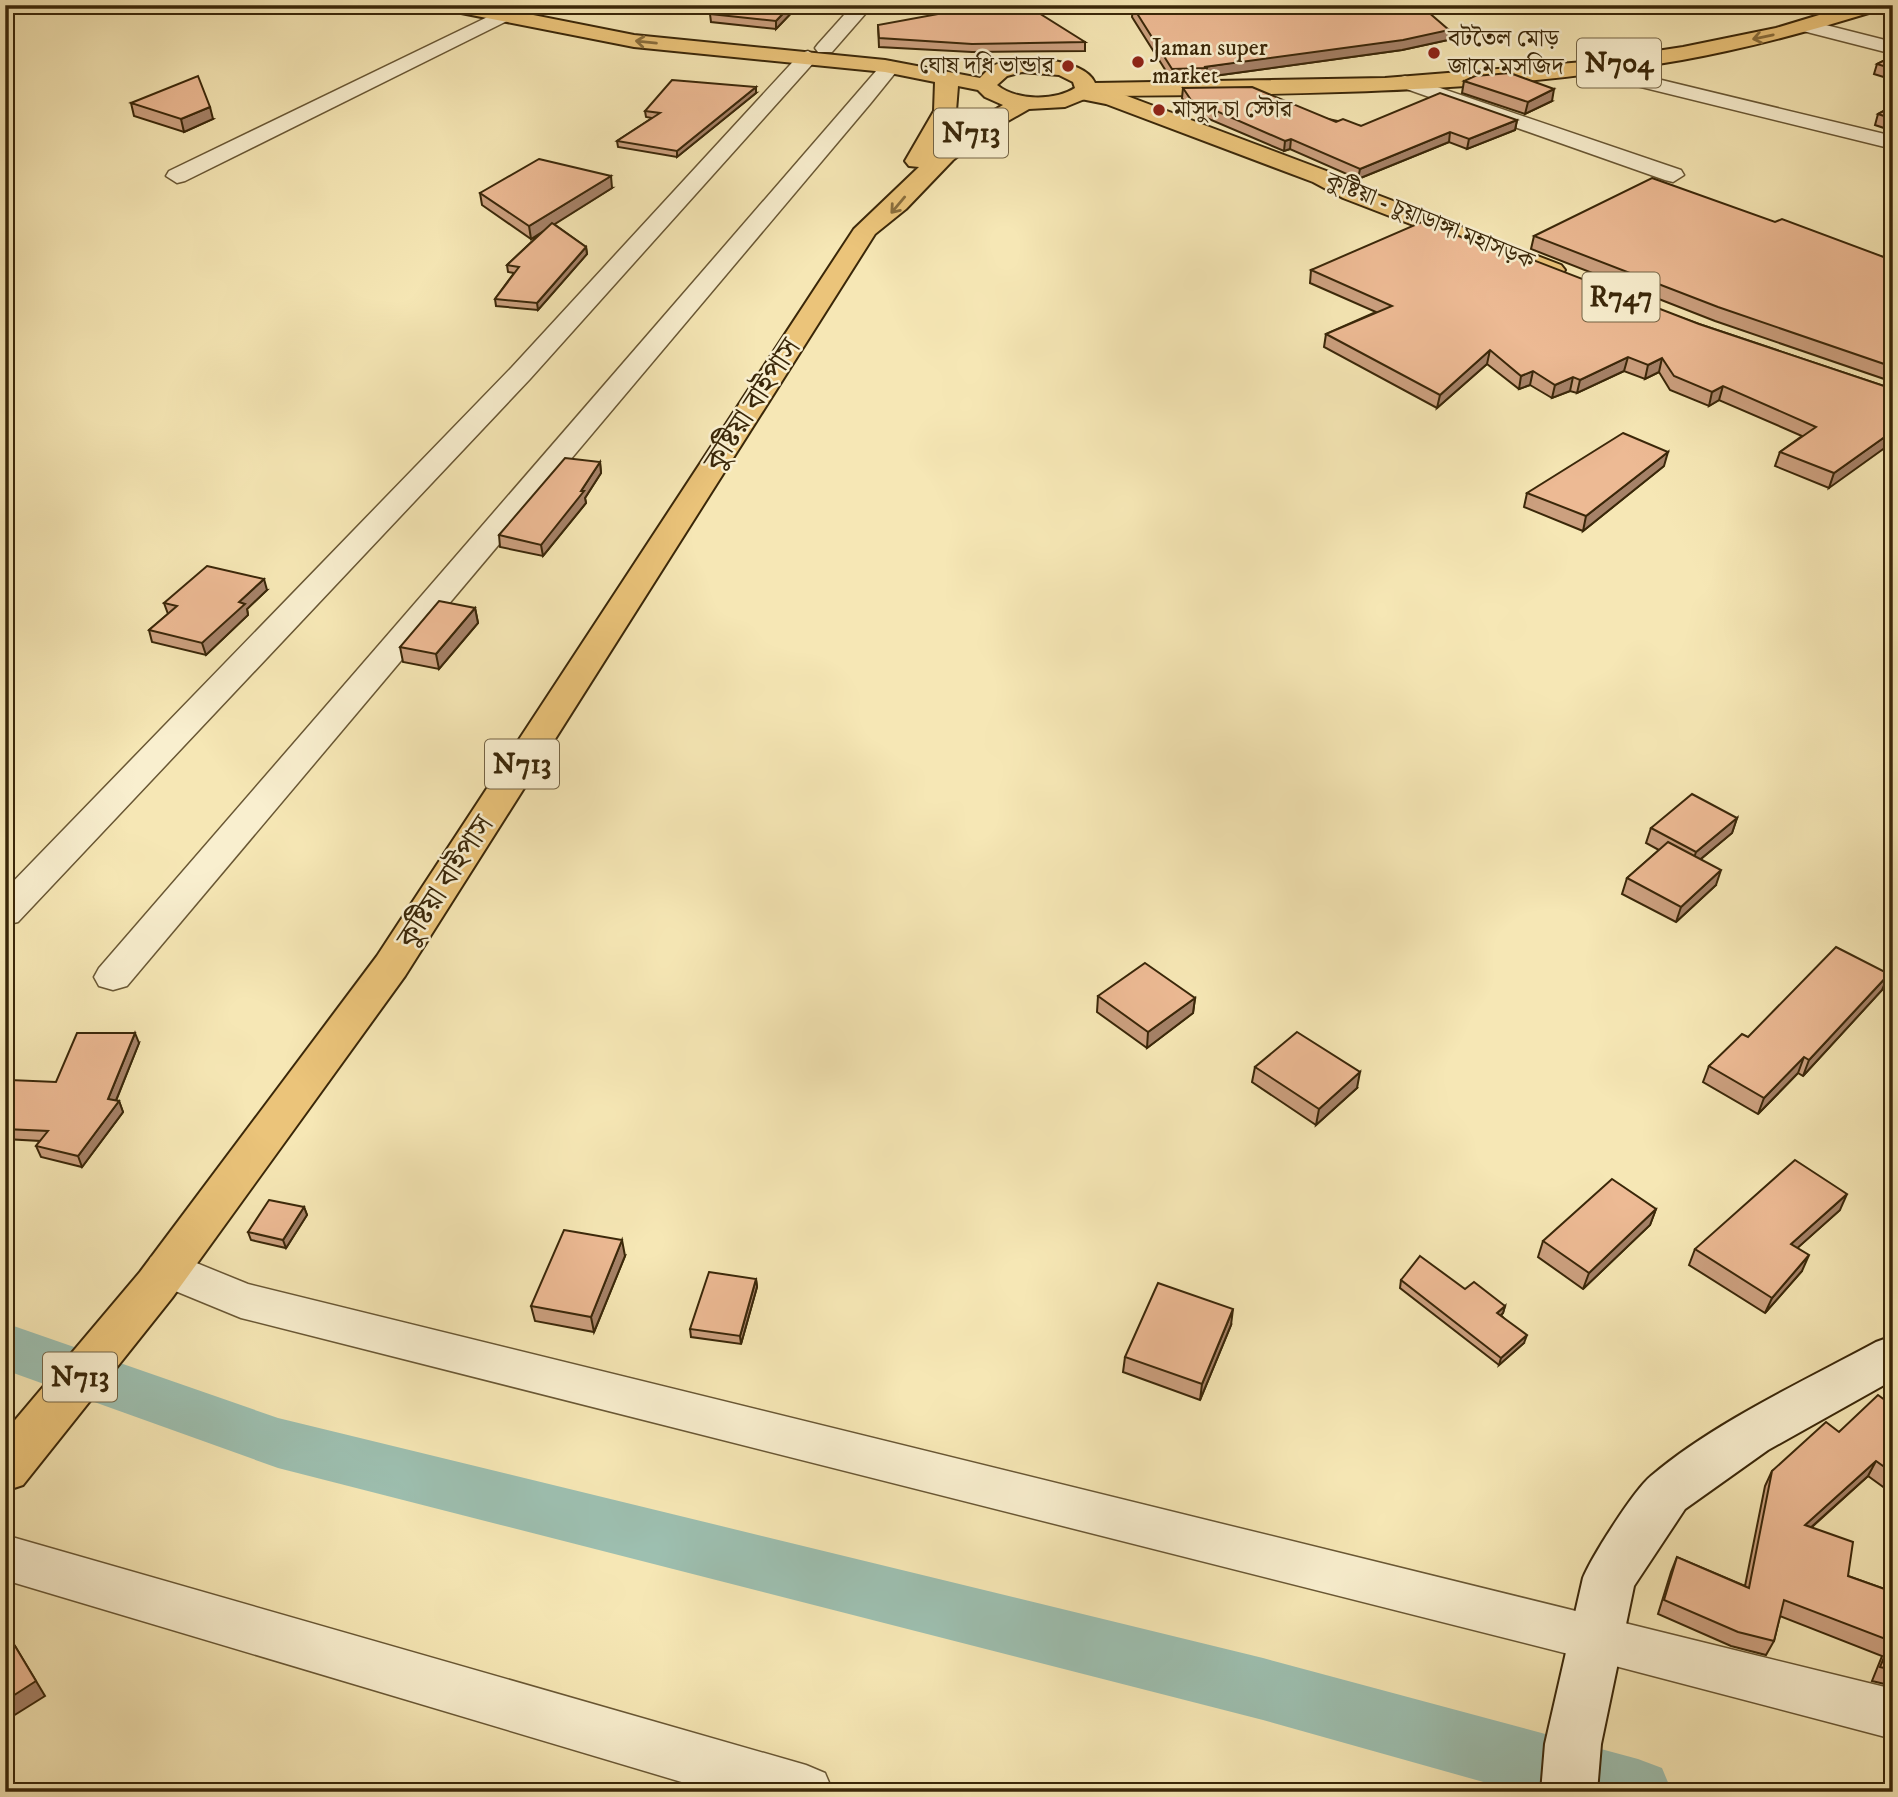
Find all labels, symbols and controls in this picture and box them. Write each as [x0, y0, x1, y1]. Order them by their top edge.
place label: বটতৈল মোড় জামে মসজিদ [1447, 23, 1564, 82]
one-way arrow [1752, 30, 1775, 44]
place label: Jaman super market [1150, 33, 1268, 91]
one-way arrow [635, 35, 658, 48]
road number: N704 [1577, 38, 1661, 88]
marker: বটতৈল মোড় জামে মসজিদ [1426, 45, 1442, 61]
place label: ঘোষ দধি ভান্ডার [919, 51, 1055, 81]
marker: Jaman super market [1130, 54, 1146, 70]
marker: ঘোষ দধি ভান্ডার [1060, 58, 1076, 74]
place label: মাসুদ চা স্টোর [1172, 94, 1293, 125]
marker: মাসুদ চা স্টোর [1151, 102, 1167, 118]
road number: N713 [934, 108, 1008, 158]
street label: কুষ্টিয়া - চুয়াডাঙ্গা মহাসড়ক [1320, 165, 1540, 277]
one-way arrow [890, 196, 906, 214]
road number: R747 [1582, 272, 1660, 322]
street label: কুষ্টিয়া বাইপাস [695, 330, 811, 479]
road number: N713 [485, 740, 559, 788]
street label: কুষ্টিয়া বাইপাস [388, 807, 504, 956]
road number: N713 [43, 1352, 117, 1402]

